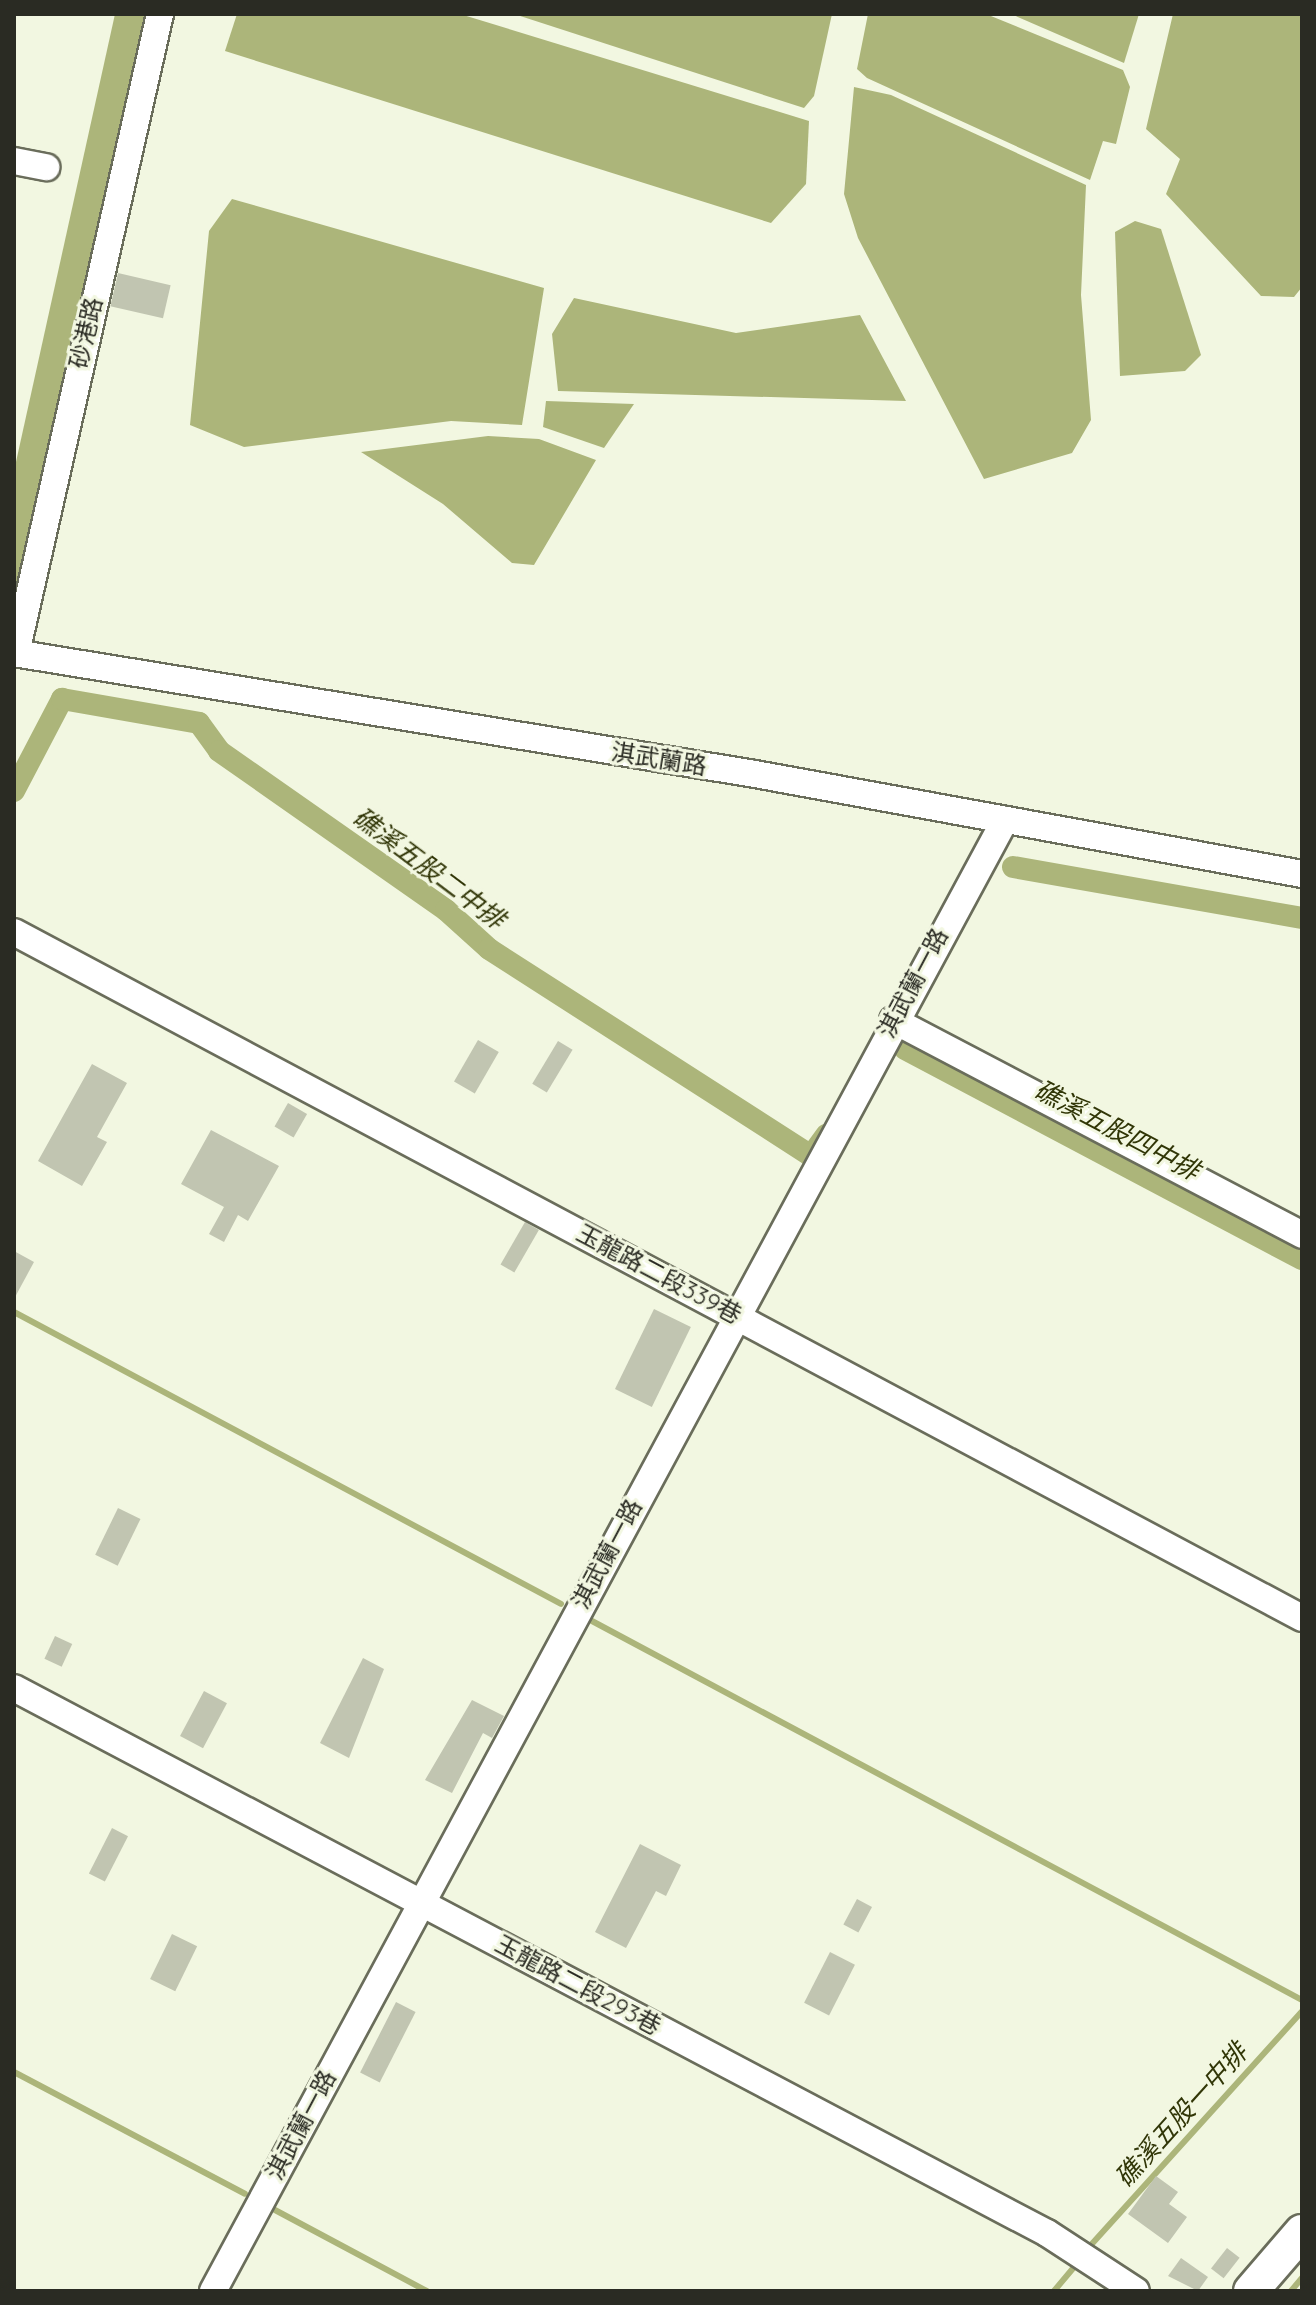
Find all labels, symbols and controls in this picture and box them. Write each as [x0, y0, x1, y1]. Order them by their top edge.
street label: 砂港路 [64, 295, 108, 371]
street label: 淇武蘭路 [609, 737, 709, 781]
water label: 礁溪五股二中排 [347, 801, 511, 935]
street label: 淇武蘭一路 [872, 923, 954, 1043]
water label: 礁溪五股四中排 [1029, 1074, 1205, 1186]
street label: 玉龍路二段339巷 [572, 1218, 746, 1330]
street label: 淇武蘭一路 [566, 1494, 648, 1614]
street label: 玉龍路二段293巷 [490, 1929, 666, 2041]
water label: 礁溪五股一中排 [1109, 2037, 1253, 2193]
street label: 淇武蘭一路 [260, 2065, 342, 2185]

